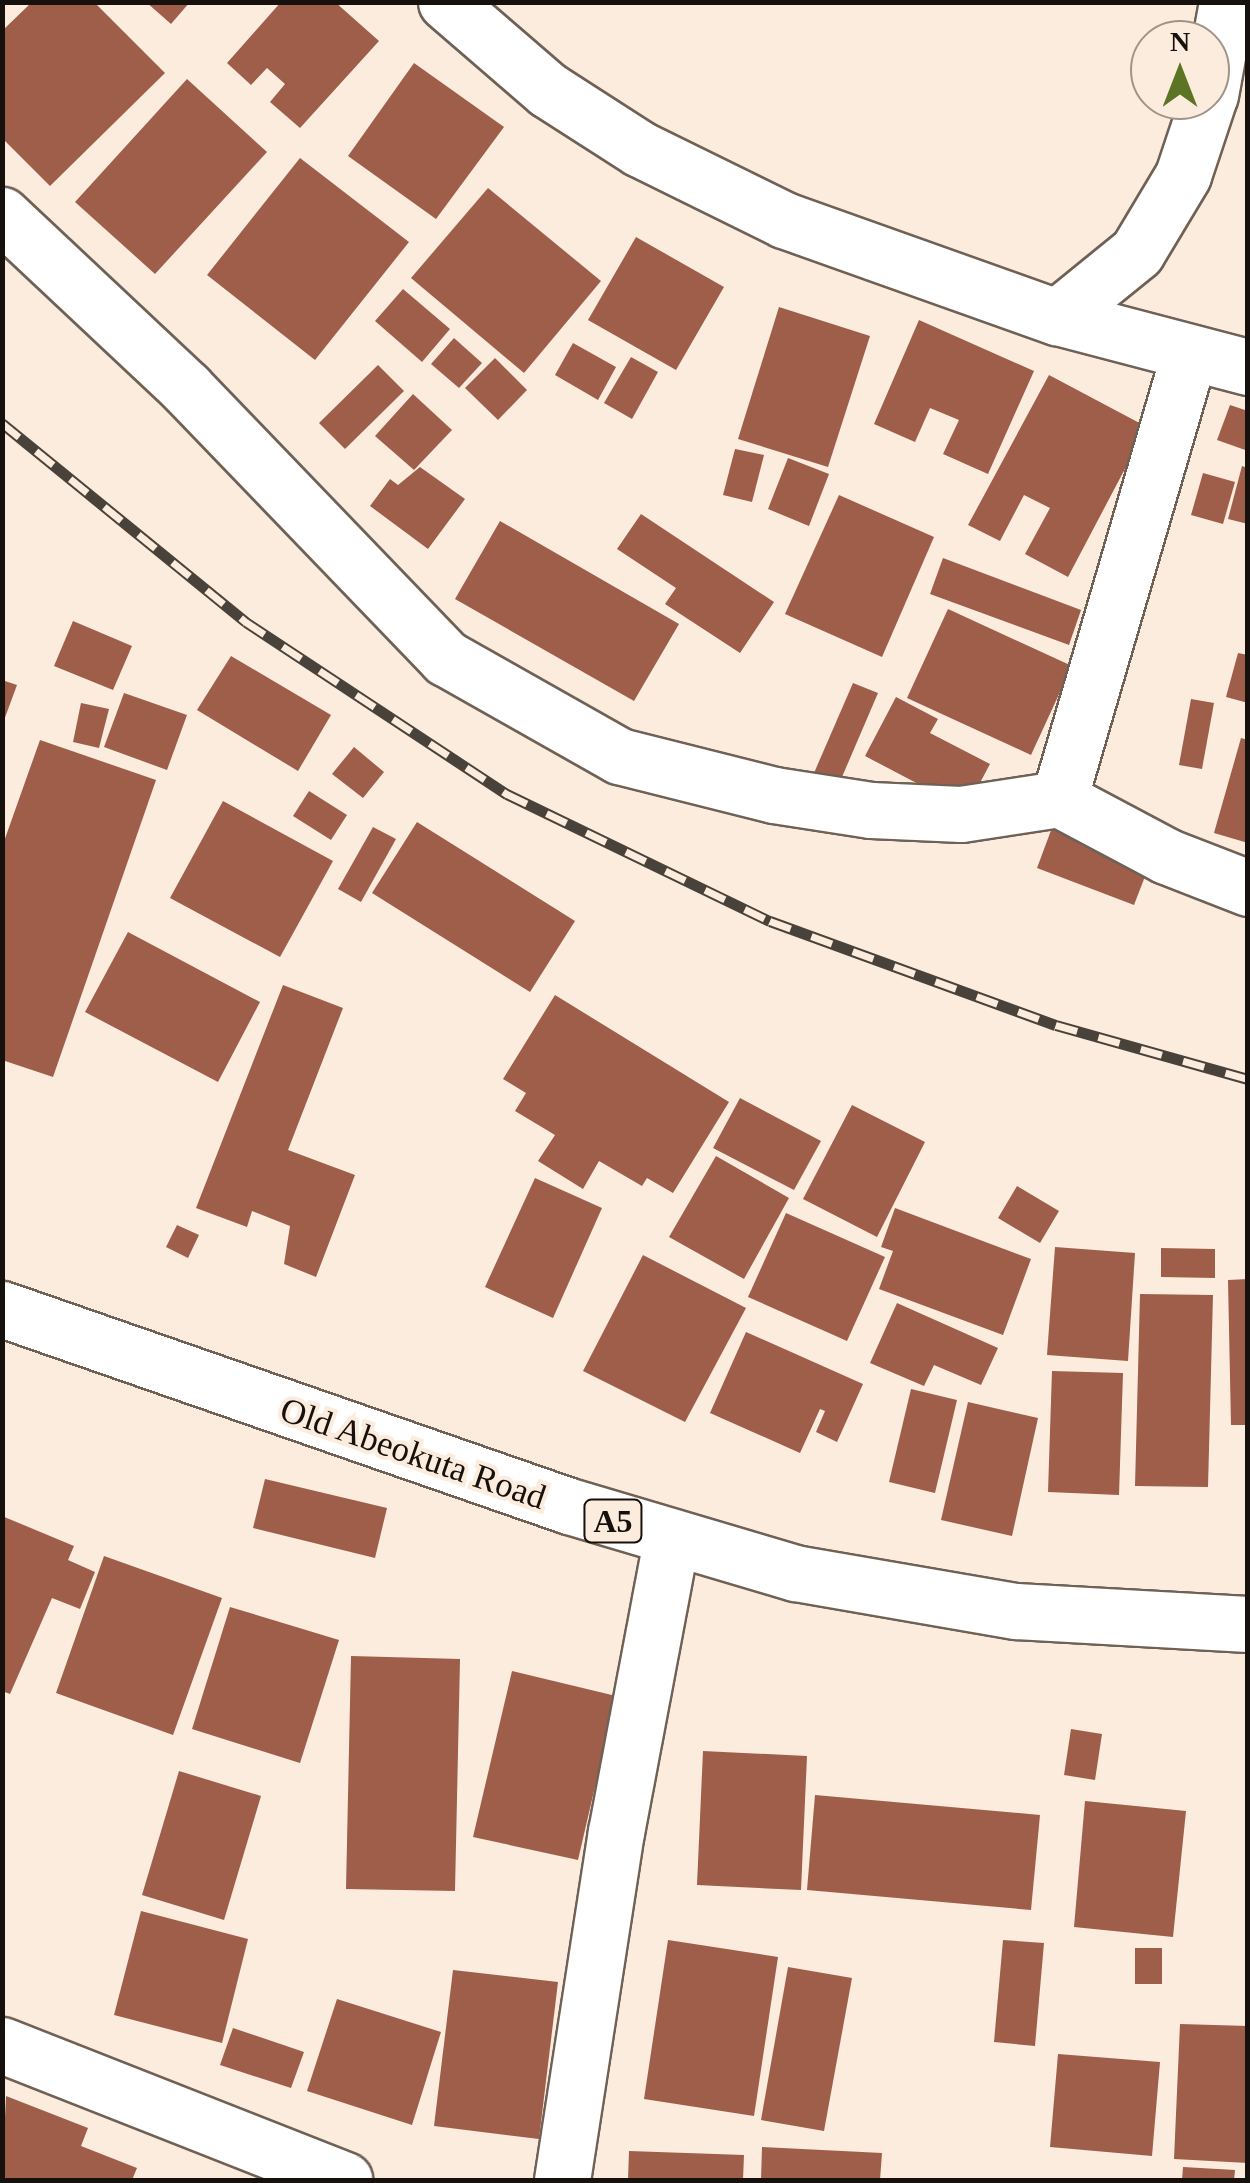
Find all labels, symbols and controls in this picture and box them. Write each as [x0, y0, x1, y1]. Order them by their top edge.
north arrow [1130, 20, 1230, 120]
text: N [1170, 26, 1190, 57]
street label: Old Abeokuta Road [274, 1389, 552, 1519]
road number: A5 [583, 1494, 643, 1548]

